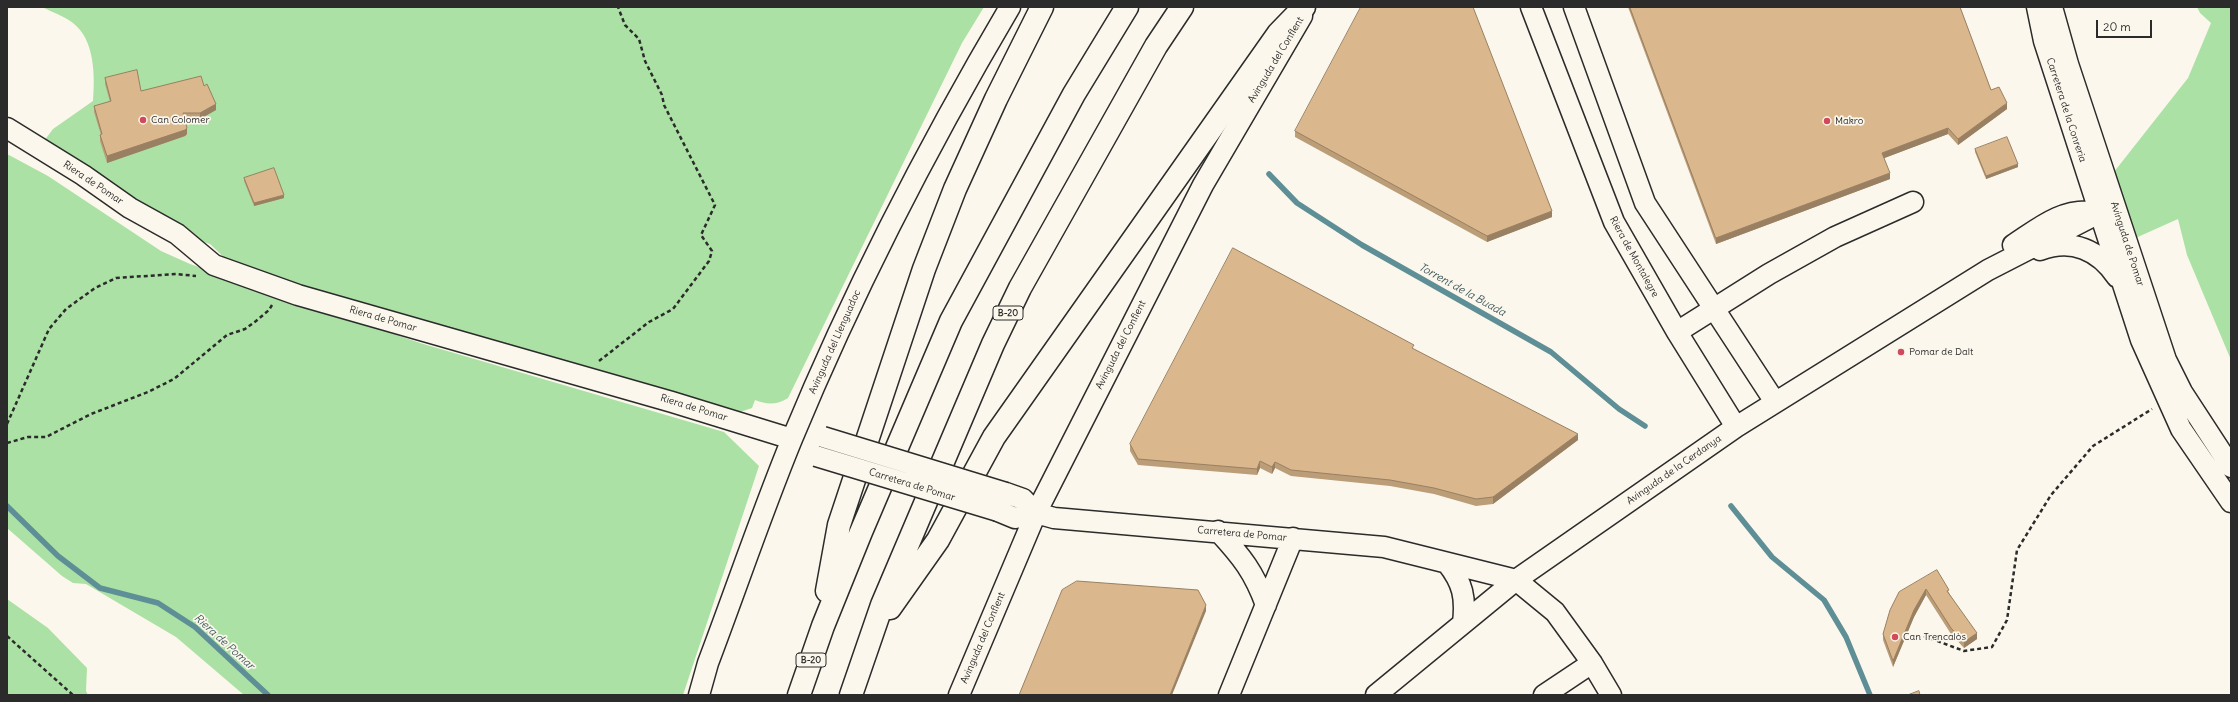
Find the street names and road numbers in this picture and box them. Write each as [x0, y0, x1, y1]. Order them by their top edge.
street label: Avinguda del Conflent [1246, 15, 1306, 105]
street label: Carretera de la Conreria [2043, 56, 2089, 164]
street label: Riera de Pomar [61, 159, 125, 207]
street label: Avinguda de Pomar [2108, 200, 2146, 288]
street label: Riera de Montalegre [1607, 215, 1661, 299]
street label: Avinguda del Llenguadoc [807, 288, 863, 396]
street label: Avinguda del Conflent [1093, 299, 1149, 391]
street label: Riera de Pomar [348, 304, 418, 334]
road number: B-20 [993, 306, 1023, 320]
street label: Riera de Pomar [659, 392, 729, 424]
street label: Avinguda de la Cerdanya [1624, 433, 1724, 507]
street label: Carretera de Pomar [867, 466, 957, 504]
street label: Carretera de Pomar [1197, 524, 1287, 544]
street label: Avinguda del Conflent [958, 590, 1008, 686]
road number: B-20 [796, 653, 826, 667]

